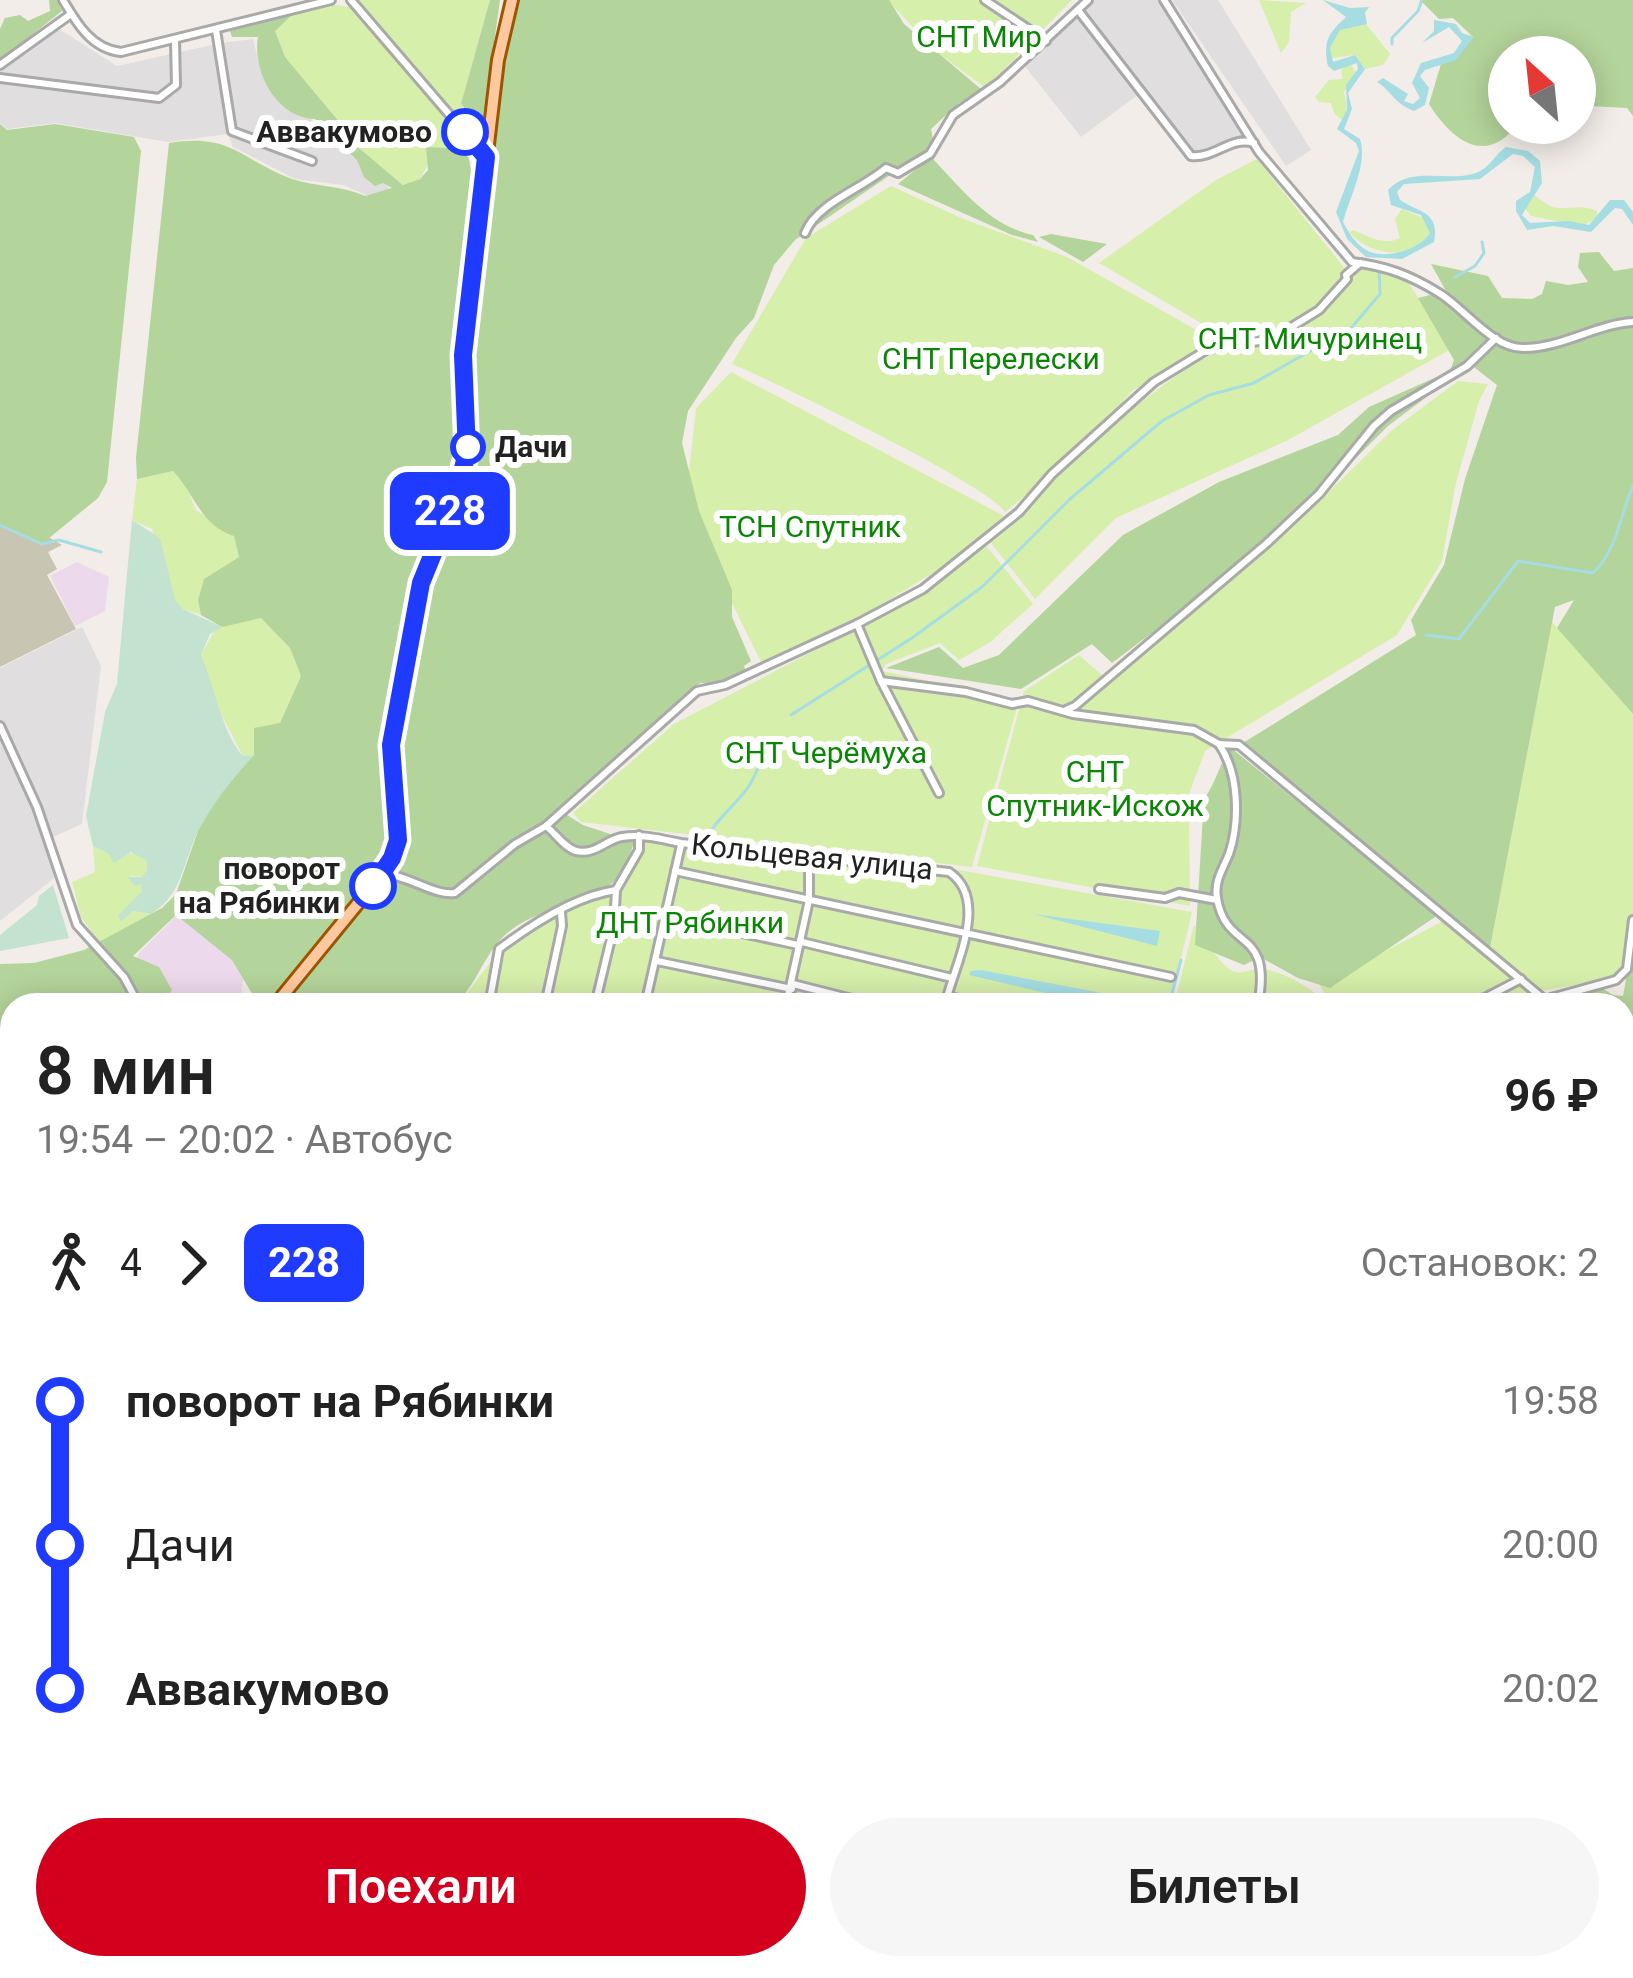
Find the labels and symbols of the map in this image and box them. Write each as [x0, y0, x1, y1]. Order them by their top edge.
park label: СНТ Мир [916, 19, 1042, 54]
north arrow [1488, 36, 1596, 144]
marker: Аввакумово [443, 110, 487, 154]
place label: Аввакумово [256, 114, 432, 149]
park label: СНТ Мичуринец [1198, 321, 1422, 356]
park label: СНТ Перелески [882, 341, 1100, 376]
place label: Дачи [495, 429, 567, 464]
marker: Дачи [452, 431, 484, 463]
line badge: 228 [381, 472, 519, 550]
park label: ТСН Спутник [719, 509, 901, 544]
park label: СНТ Черёмуха [725, 735, 927, 770]
park label: СНТ Спутник-Искож [986, 754, 1204, 823]
street label: Кольцевая улица [689, 826, 935, 887]
place label: поворот на Рябинки [179, 851, 340, 920]
marker: поворот на Рябинки [351, 864, 395, 908]
park label: ДНТ Рябинки [596, 905, 784, 940]

